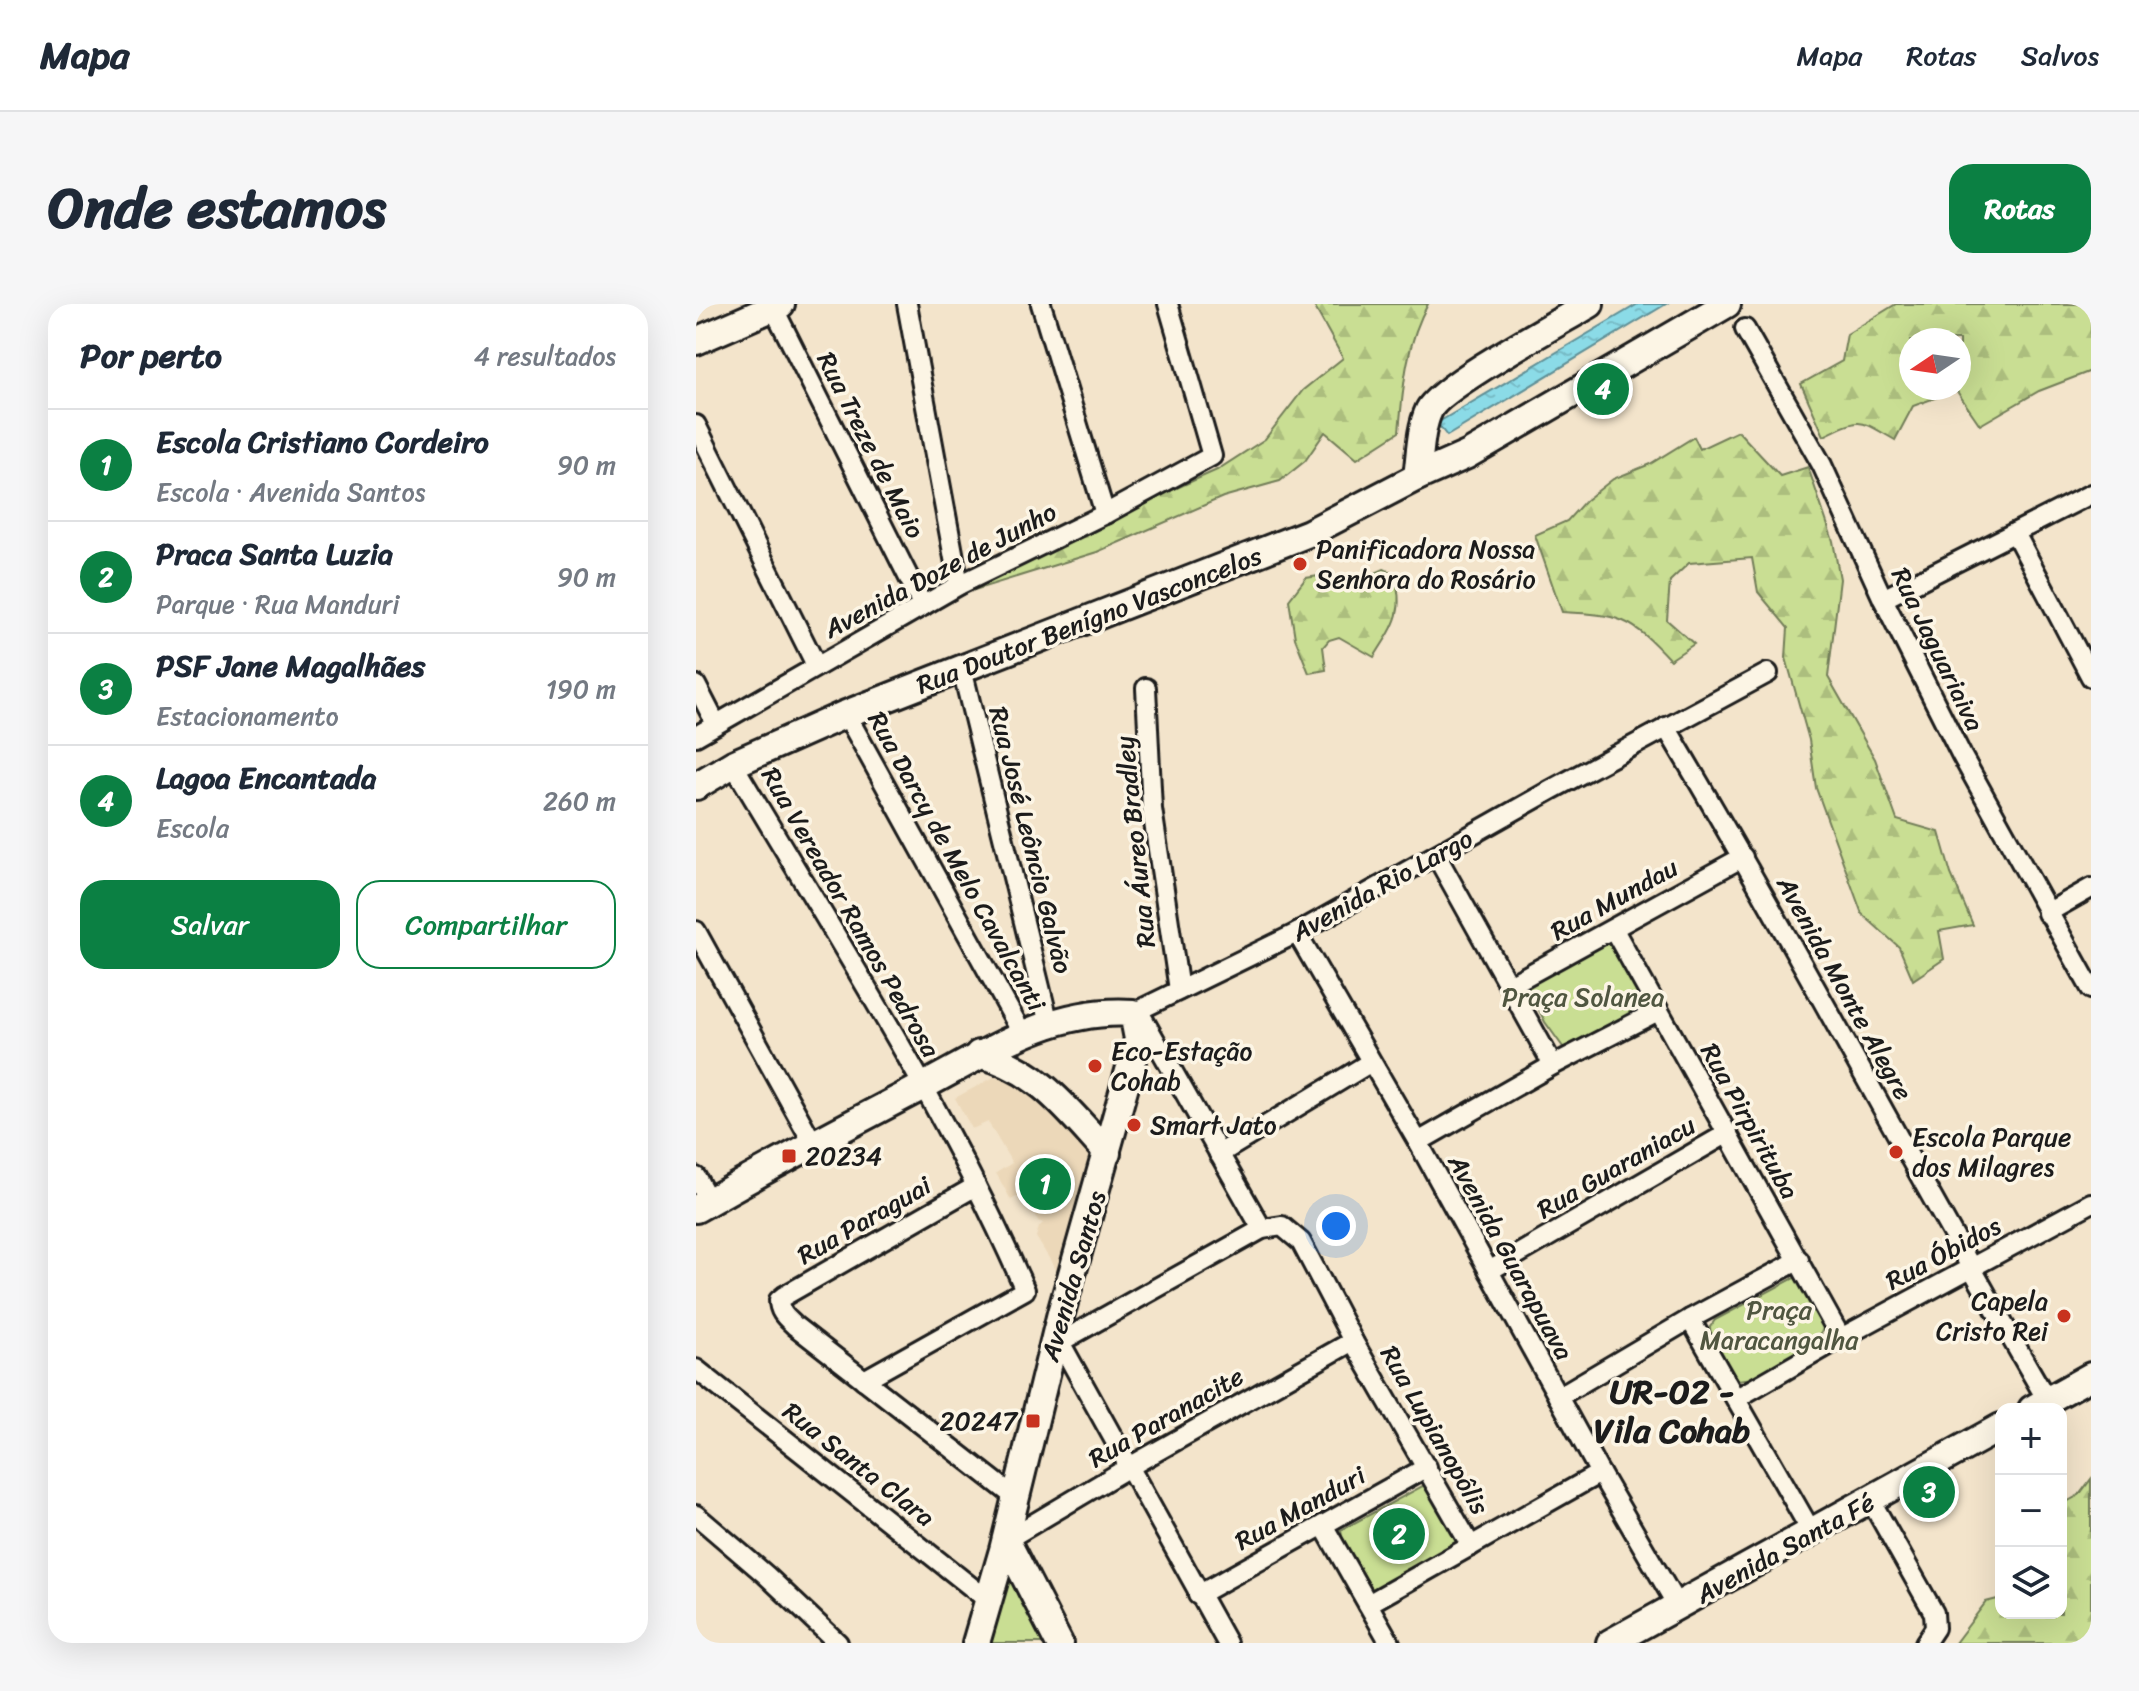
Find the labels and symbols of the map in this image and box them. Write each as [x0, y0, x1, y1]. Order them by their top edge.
north arrow [1899, 328, 1971, 400]
street label: Rua Treze de Maio [804, 343, 938, 547]
pin: 4 [1577, 359, 1629, 419]
street label: Avenida Doze de Junho [814, 489, 1065, 651]
place label: Panificadora Nossa Senhora do Rosário [1316, 526, 1536, 602]
street label: Rua Doutor Benígno Vasconcelos [909, 533, 1269, 707]
marker: Panificadora Nossa Senhora do Rosário [1291, 555, 1309, 573]
street label: Rua Jaguariaiva [1878, 559, 1998, 739]
street label: Rua José Leôncio Galvão [976, 701, 1086, 979]
street label: Rua Darcy de Melo Cavalcanti [855, 702, 1059, 1021]
street label: Rua Áureo Bradley [1101, 733, 1169, 950]
street label: Rua Vereador Ramos Pedrosa [749, 758, 954, 1067]
street label: Avenida Rio Largo [1282, 816, 1482, 955]
street label: Rua Mundau [1541, 845, 1687, 953]
street label: Avenida Monte Alegre [1763, 866, 1926, 1109]
park label: Praça Solanea [1502, 974, 1664, 1020]
place label: Eco-Estação Cohab [1111, 1028, 1253, 1104]
street label: Rua Pirpirituba [1688, 1034, 1812, 1208]
marker: Eco-Estação Cohab [1086, 1057, 1104, 1075]
place label: Smart Jato [1150, 1102, 1277, 1148]
street label: Rua Guaraniacu [1528, 1103, 1704, 1231]
place label: Escola Parque dos Milagres [1912, 1114, 2071, 1190]
marker: Smart Jato [1125, 1116, 1143, 1134]
place label: 20234 [805, 1133, 882, 1179]
marker: Escola Parque dos Milagres [1887, 1143, 1905, 1161]
street label: Avenida Guarapuava [1435, 1144, 1587, 1369]
marker: 20234 [780, 1147, 798, 1165]
pin: 1 [1019, 1154, 1071, 1214]
street label: Rua Paraguai [788, 1162, 941, 1277]
street label: Avenida Santos [1026, 1185, 1119, 1368]
street label: Rua Óbidos [1877, 1203, 2009, 1303]
your location [1316, 1206, 1356, 1246]
place label: Capela Cristo Rei [1936, 1278, 2049, 1354]
park label: Praça Maracangalha [1700, 1287, 1859, 1363]
marker: Capela Cristo Rei [2055, 1307, 2073, 1325]
street label: Rua Lupianopôlis [1368, 1336, 1502, 1524]
street label: Rua Paranacite [1079, 1354, 1253, 1480]
district label: UR-02 - Vila Cohab [1594, 1362, 1750, 1461]
street label: Rua Santa Clara [772, 1389, 946, 1539]
place label: 20247 [939, 1398, 1019, 1444]
marker: 20247 [1024, 1412, 1042, 1430]
street label: Rua Manduri [1226, 1453, 1375, 1563]
pin: 3 [1903, 1462, 1955, 1522]
street label: Avenida Santa Fé [1686, 1480, 1883, 1617]
pin: 2 [1373, 1504, 1425, 1564]

